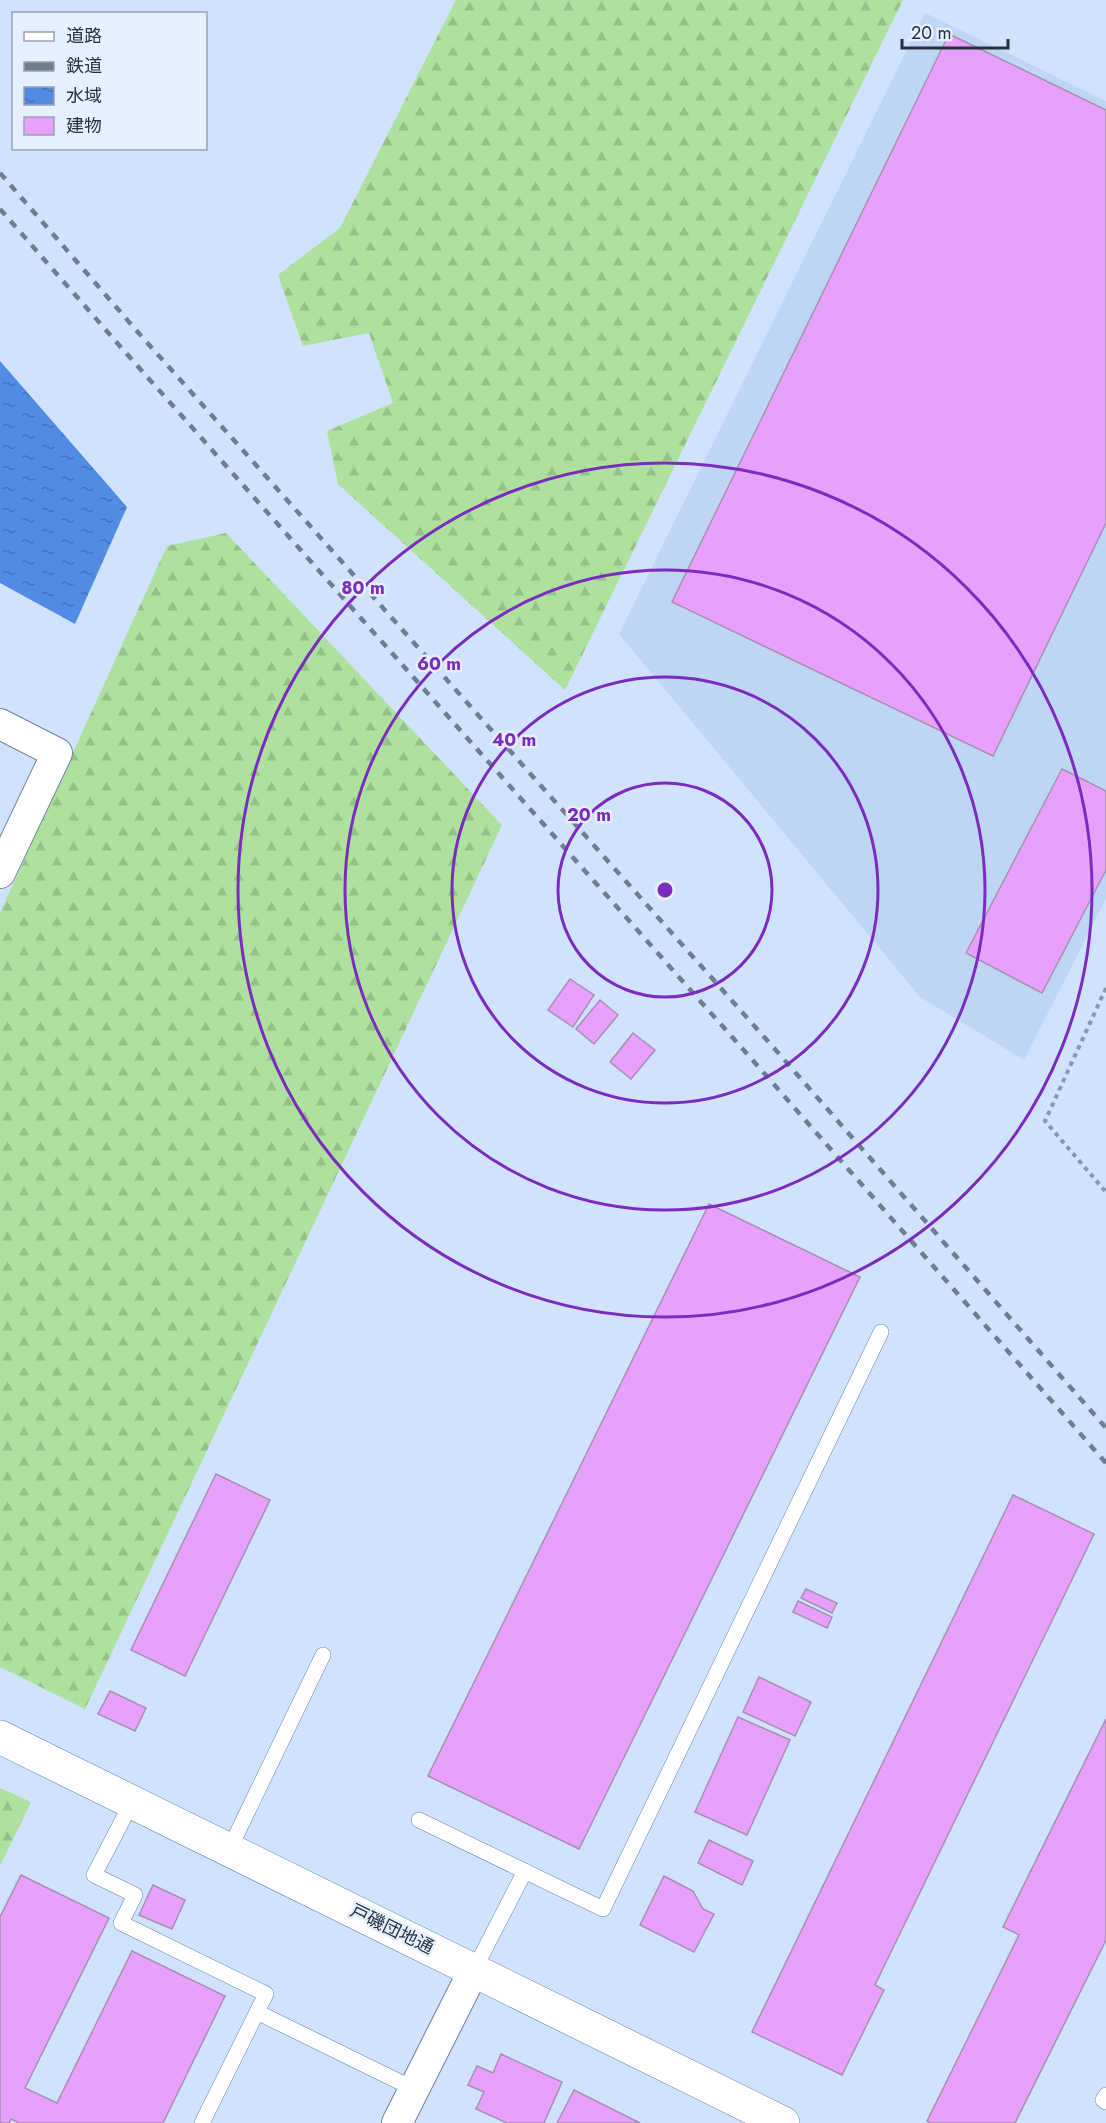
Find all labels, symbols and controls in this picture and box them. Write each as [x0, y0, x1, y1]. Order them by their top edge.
legend [12, 12, 207, 150]
scale bar [902, 12, 1008, 50]
text: 20 m [911, 20, 951, 46]
text: 道路 [66, 23, 102, 49]
text: 鉄道 [66, 53, 102, 79]
text: 水域 [66, 83, 102, 109]
text: 建物 [66, 113, 102, 139]
text: 80 m [341, 575, 385, 601]
text: 60 m [417, 651, 461, 677]
text: 40 m [492, 727, 536, 753]
text: 20 m [567, 802, 611, 828]
centre of rings [655, 880, 675, 900]
street label: 戸磯団地通 [346, 1898, 438, 1960]

